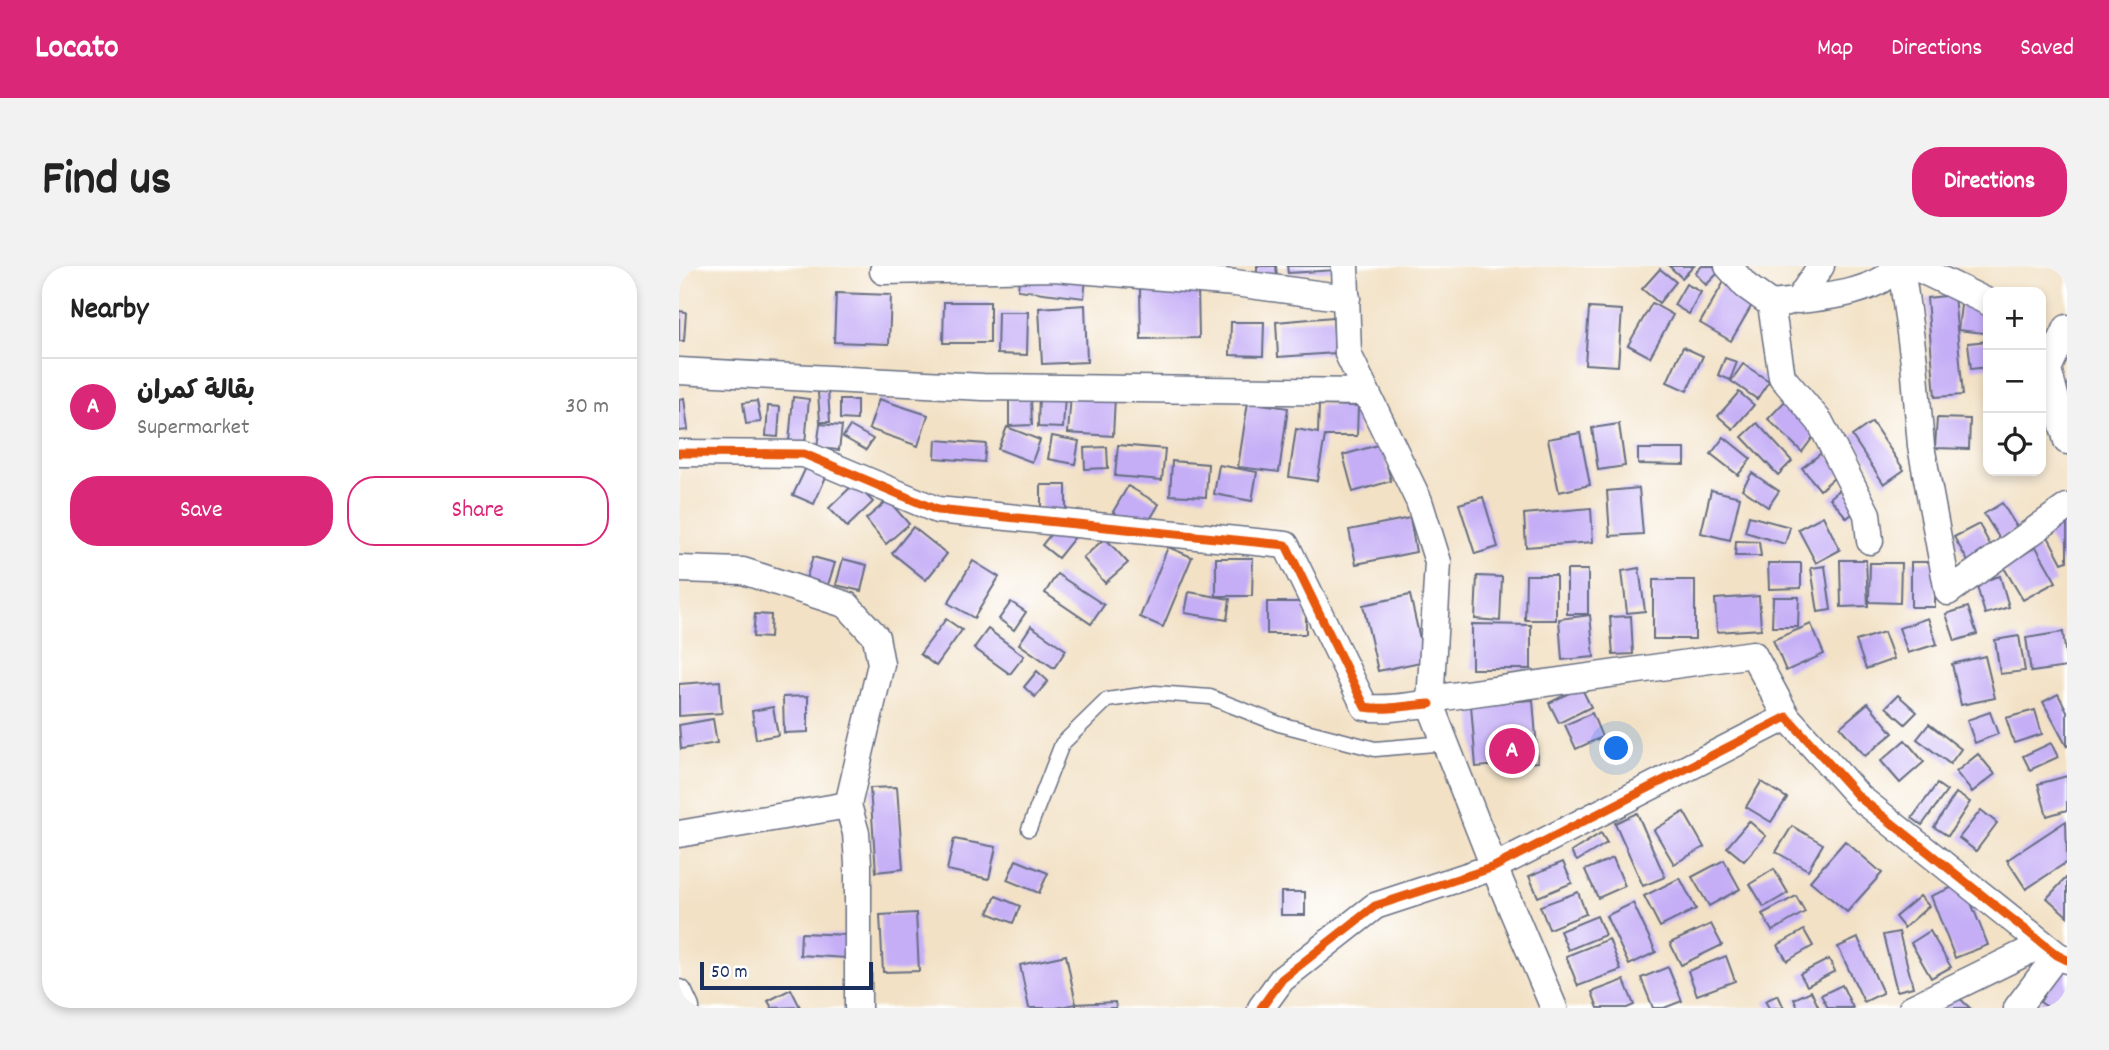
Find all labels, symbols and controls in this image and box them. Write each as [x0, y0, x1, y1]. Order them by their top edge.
text: Locato [35, 26, 119, 73]
text: Map [1817, 32, 1853, 66]
text: Directions [1891, 32, 1982, 66]
text: Saved [2020, 32, 2074, 66]
text: Find us [42, 147, 171, 217]
button: Directions [1912, 147, 2067, 217]
map controls [1983, 287, 2046, 476]
button: + [1983, 287, 2046, 350]
text: Nearby [70, 290, 148, 333]
button: − [1983, 350, 2046, 413]
text: بقالة كمران [137, 374, 255, 411]
text: A [87, 391, 99, 424]
text: 30 m [565, 391, 609, 424]
text: Supermarket [137, 412, 249, 445]
button: locate [1983, 413, 2046, 476]
button: Save [70, 476, 333, 546]
button: Share [347, 476, 609, 546]
pin: A [1489, 725, 1535, 777]
your location [1599, 731, 1633, 765]
scale bar [700, 959, 873, 991]
text: 50 m [711, 960, 748, 987]

